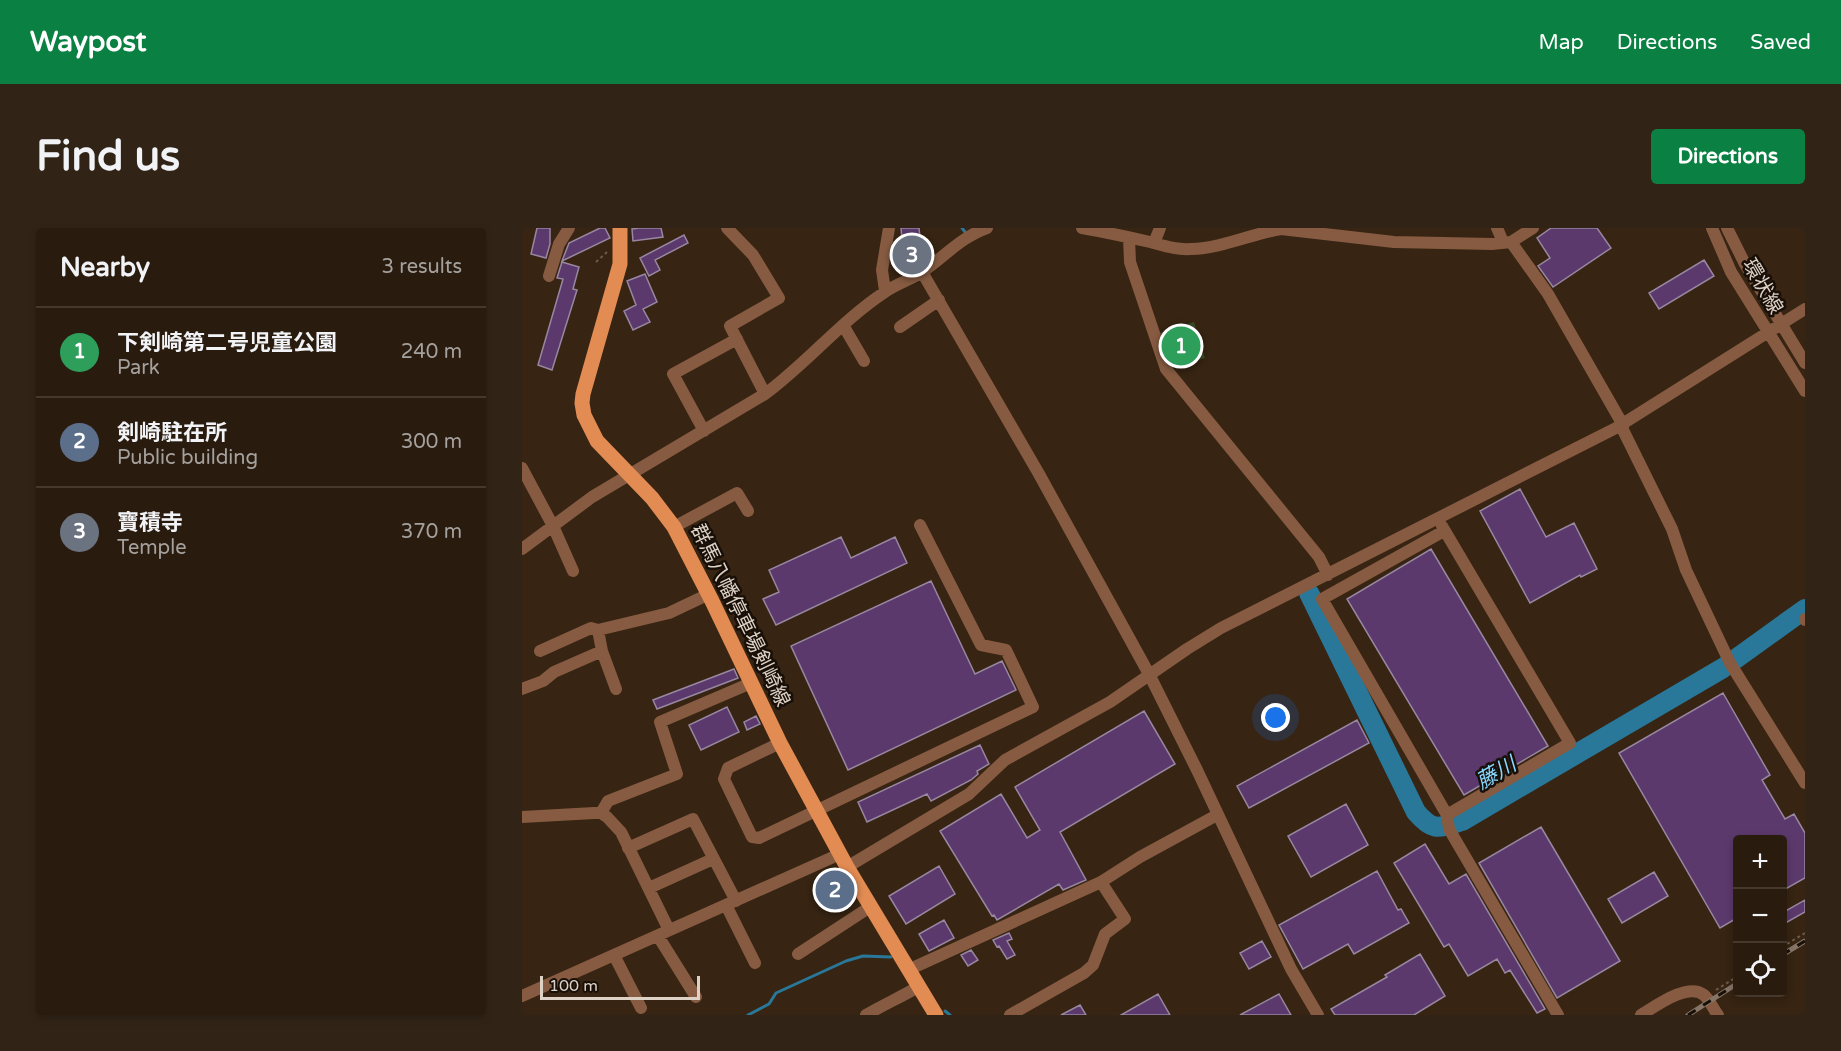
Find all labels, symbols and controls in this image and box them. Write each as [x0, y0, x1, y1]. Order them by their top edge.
text: Waypost [30, 25, 146, 59]
text: Map [1538, 30, 1584, 55]
text: Directions [1617, 30, 1717, 55]
text: Saved [1750, 30, 1811, 55]
button: Directions [1651, 129, 1805, 184]
text: Find us [36, 131, 180, 182]
pin: 3 [892, 232, 932, 278]
text: Nearby [60, 252, 150, 283]
text: 3 results [382, 255, 462, 279]
street label: 環状線 [1737, 255, 1788, 318]
pin: 1 [1162, 324, 1200, 368]
text: 下剣崎第二号児童公園 [117, 330, 337, 356]
text: 1 [73, 340, 86, 364]
text: 240 m [401, 340, 462, 364]
text: Park [117, 356, 160, 380]
text: 剣崎駐在所 [117, 420, 227, 446]
text: 2 [73, 430, 86, 454]
text: 300 m [401, 430, 462, 454]
text: Public building [117, 446, 258, 470]
text: 寶積寺 [117, 510, 183, 536]
text: 3 [73, 520, 86, 544]
text: 370 m [401, 520, 462, 544]
street label: 群馬八幡停車場剣崎線 [685, 520, 795, 711]
text: Temple [117, 536, 187, 560]
your location [1261, 703, 1290, 732]
water label: 藤川 [1472, 751, 1522, 795]
map controls [1733, 835, 1787, 997]
button: + [1733, 835, 1787, 889]
pin: 2 [816, 868, 854, 912]
button: − [1733, 889, 1787, 943]
button: locate [1733, 943, 1787, 997]
scale bar [540, 973, 700, 1000]
text: 100 m [549, 976, 598, 996]

